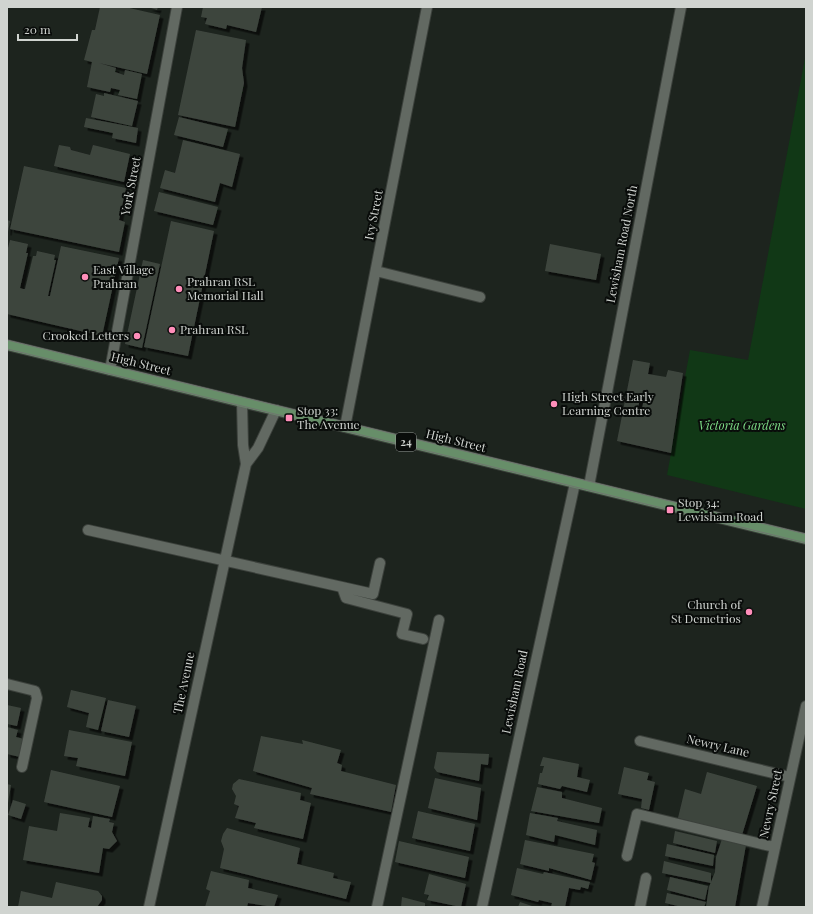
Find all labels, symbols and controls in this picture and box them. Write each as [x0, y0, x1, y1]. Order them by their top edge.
scale bar [18, 16, 77, 42]
text: 20 m [24, 21, 51, 37]
street label: York Street [116, 154, 144, 218]
street label: Lewisham Road North [602, 184, 640, 304]
street label: Ivy Street [360, 188, 386, 241]
place label: East Village Prahran [93, 261, 154, 291]
marker: East Village Prahran [80, 272, 90, 282]
place label: Prahran RSL Memorial Hall [187, 273, 264, 303]
marker: Prahran RSL Memorial Hall [174, 284, 184, 294]
place label: Prahran RSL [180, 321, 248, 337]
marker: Prahran RSL [167, 325, 177, 335]
place label: Crooked Letters [42, 327, 129, 343]
marker: Crooked Letters [132, 331, 142, 341]
street label: High Street [110, 348, 174, 378]
place label: High Street Early Learning Centre [562, 388, 654, 418]
marker: High Street Early Learning Centre [549, 399, 559, 409]
place label: Stop 33: The Avenue [297, 402, 360, 432]
marker: Stop 33: The Avenue [284, 413, 294, 423]
park label: Victoria Gardens [698, 417, 786, 433]
street label: High Street [425, 425, 489, 455]
road number: 24 [396, 433, 416, 451]
place label: Stop 34: Lewisham Road [678, 494, 763, 524]
marker: Stop 34: Lewisham Road [665, 505, 675, 515]
place label: Church of St Demetrios [671, 596, 742, 626]
marker: Church of St Demetrios [744, 607, 754, 617]
street label: Lewisham Road [497, 648, 531, 735]
street label: The Avenue [169, 650, 197, 715]
street label: Newry Lane [685, 730, 751, 760]
street label: Newry Street [755, 767, 785, 840]

